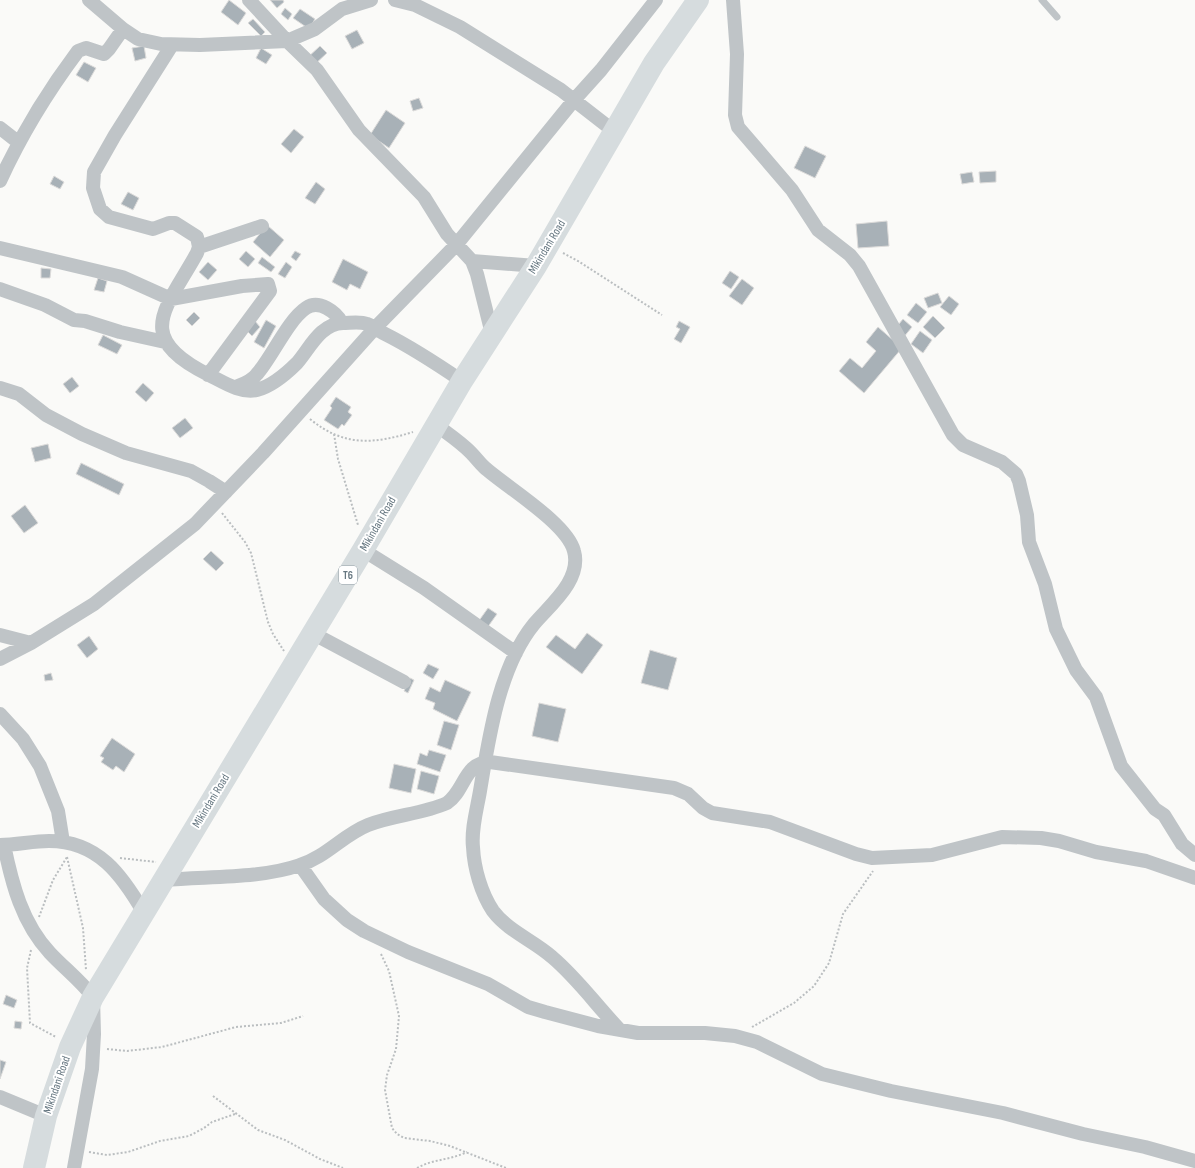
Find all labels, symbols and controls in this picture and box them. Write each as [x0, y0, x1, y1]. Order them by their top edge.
street label: Mikindani Road [525, 217, 569, 277]
street label: Mikindani Road [356, 494, 400, 554]
road number: T6 [339, 566, 357, 584]
street label: Mikindani Road [189, 771, 233, 831]
street label: Mikindani Road [40, 1054, 74, 1116]

